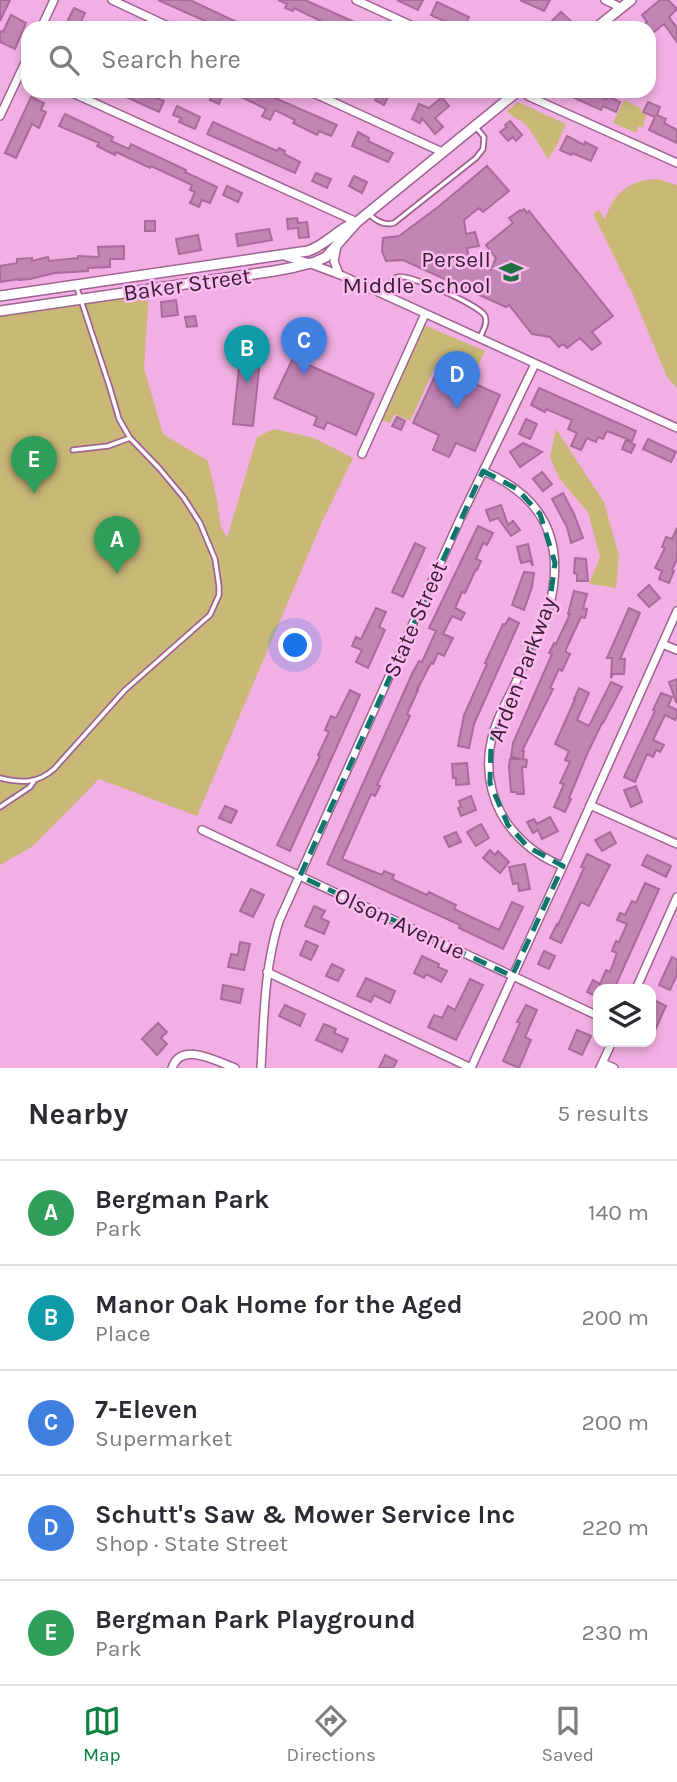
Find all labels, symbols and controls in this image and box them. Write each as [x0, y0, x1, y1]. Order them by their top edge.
search box [21, 21, 656, 98]
icon: search [45, 41, 83, 79]
text: Search here [101, 44, 241, 75]
place label: Persell Middle School [342, 246, 491, 299]
school or university icon: Persell Middle School [497, 258, 525, 286]
street label: Baker Street [121, 262, 253, 307]
pin: C [281, 317, 327, 375]
pin: B [224, 325, 270, 383]
pin: D [434, 351, 480, 409]
pin: E [11, 436, 57, 494]
pin: A [94, 516, 140, 574]
street label: State Street [378, 557, 453, 681]
street label: Arden Parkway [482, 593, 563, 745]
your location [278, 628, 312, 662]
street label: Olson Avenue [330, 881, 469, 965]
map controls [593, 984, 656, 1047]
button: layers [593, 984, 656, 1047]
text: Nearby [28, 1096, 128, 1132]
text: 5 results [557, 1100, 649, 1127]
text: Bergman Park [95, 1184, 269, 1215]
text: A [44, 1199, 58, 1226]
text: 140 m [588, 1199, 649, 1226]
text: Park [95, 1215, 142, 1242]
text: Manor Oak Home for the Aged [95, 1289, 463, 1320]
text: B [44, 1304, 58, 1331]
text: 200 m [581, 1304, 649, 1331]
text: Place [95, 1320, 151, 1347]
text: 7-Eleven [95, 1394, 198, 1425]
text: C [44, 1409, 58, 1436]
text: 200 m [581, 1409, 649, 1436]
text: Supermarket [95, 1425, 232, 1452]
text: Schutt's Saw & Mower Service Inc [95, 1499, 515, 1530]
text: D [43, 1514, 59, 1541]
text: 220 m [582, 1514, 649, 1541]
text: Shop · State Street [95, 1530, 288, 1557]
text: Bergman Park Playground [95, 1604, 416, 1635]
text: E [44, 1619, 58, 1646]
text: 230 m [581, 1619, 649, 1646]
text: Park [95, 1635, 142, 1662]
tab: Map [83, 1702, 121, 1766]
tab: Directions [287, 1702, 376, 1766]
tab: Saved [542, 1702, 594, 1766]

